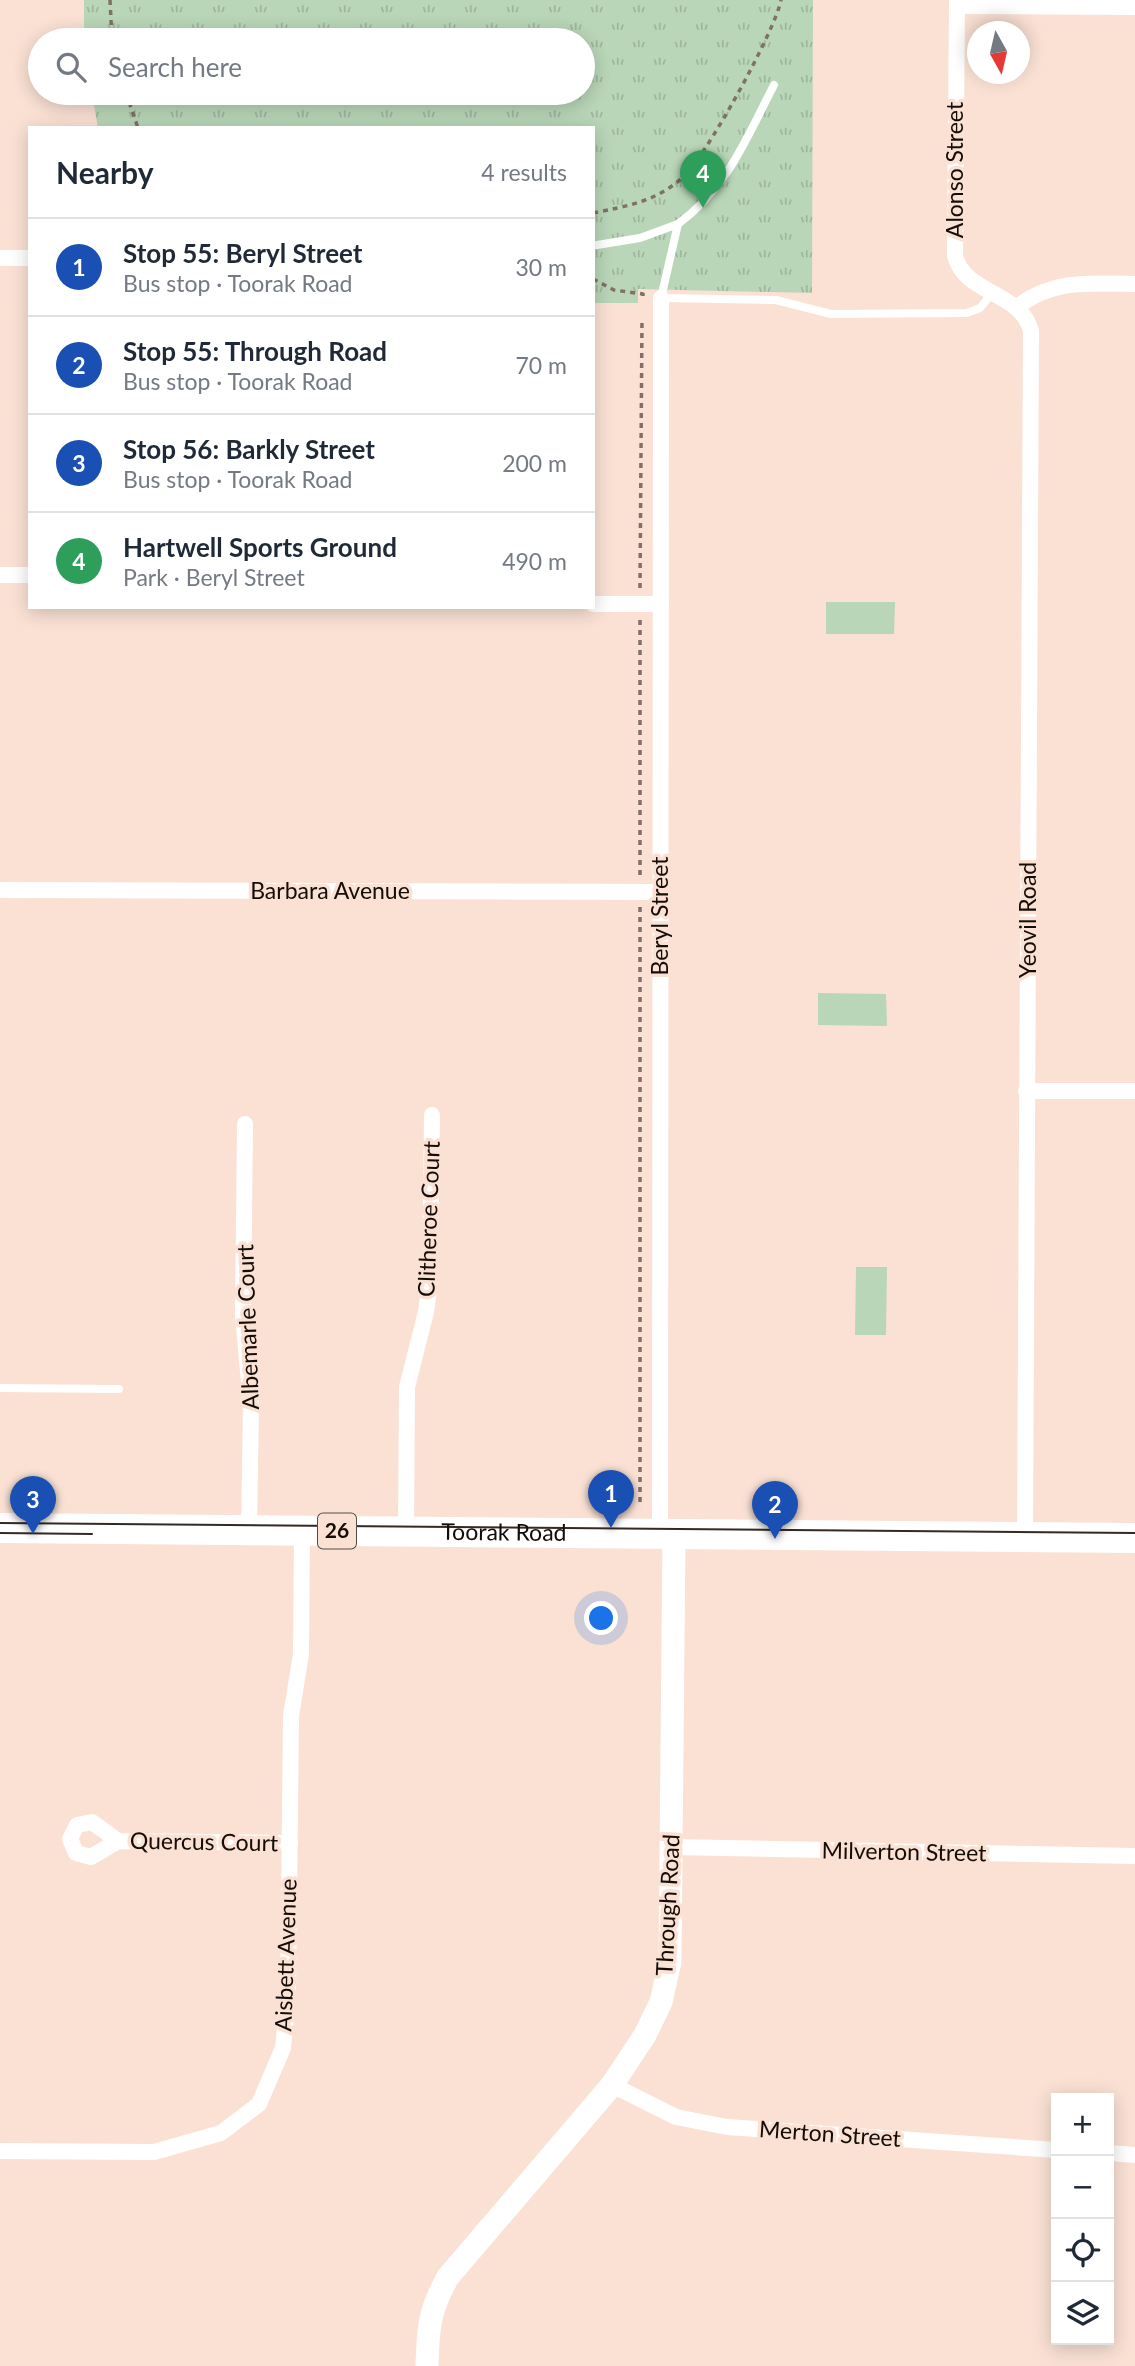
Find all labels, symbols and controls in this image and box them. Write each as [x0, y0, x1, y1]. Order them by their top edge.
north arrow [967, 21, 1030, 84]
search box [28, 28, 595, 105]
icon: search [52, 48, 90, 86]
text: Search here [108, 51, 242, 83]
street label: Alonso Street [940, 101, 968, 238]
pin: 4 [680, 150, 726, 208]
text: Nearby [56, 154, 154, 190]
text: 4 results [481, 158, 567, 186]
text: Stop 55: Beryl Street [123, 237, 362, 269]
text: 1 [72, 253, 86, 281]
text: 30 m [516, 253, 567, 281]
text: Bus stop · Toorak Road [123, 269, 353, 297]
text: Stop 55: Through Road [123, 335, 387, 367]
text: 2 [72, 351, 86, 379]
text: 70 m [516, 351, 567, 379]
text: Bus stop · Toorak Road [123, 367, 353, 395]
text: Stop 56: Barkly Street [123, 433, 375, 465]
text: 3 [72, 449, 86, 477]
text: 200 m [502, 449, 567, 477]
text: Bus stop · Toorak Road [123, 465, 353, 493]
text: Hartwell Sports Ground [123, 531, 397, 563]
text: 4 [72, 547, 86, 575]
text: 490 m [502, 547, 567, 575]
text: Park · Beryl Street [123, 563, 305, 591]
street label: Beryl Street [645, 856, 673, 975]
street label: Yeovil Road [1013, 862, 1041, 978]
street label: Barbara Avenue [250, 876, 410, 904]
street label: Clitheroe Court [411, 1140, 445, 1297]
street label: Albemarle Court [230, 1243, 264, 1410]
pin: 1 [588, 1470, 634, 1528]
pin: 3 [10, 1476, 56, 1534]
pin: 2 [752, 1481, 798, 1539]
road number: 26 [318, 1514, 356, 1548]
street label: Toorak Road [441, 1517, 567, 1546]
your location [584, 1601, 618, 1635]
street label: Quercus Court [130, 1826, 279, 1856]
street label: Through Road [649, 1833, 685, 1976]
street label: Milverton Street [821, 1836, 987, 1866]
street label: Aisbett Avenue [268, 1878, 302, 2032]
map controls [1051, 2093, 1114, 2345]
button: + [1051, 2093, 1114, 2156]
street label: Merton Street [758, 2114, 903, 2152]
button: − [1051, 2156, 1114, 2219]
button: locate [1051, 2219, 1114, 2282]
button: layers [1051, 2282, 1114, 2345]

